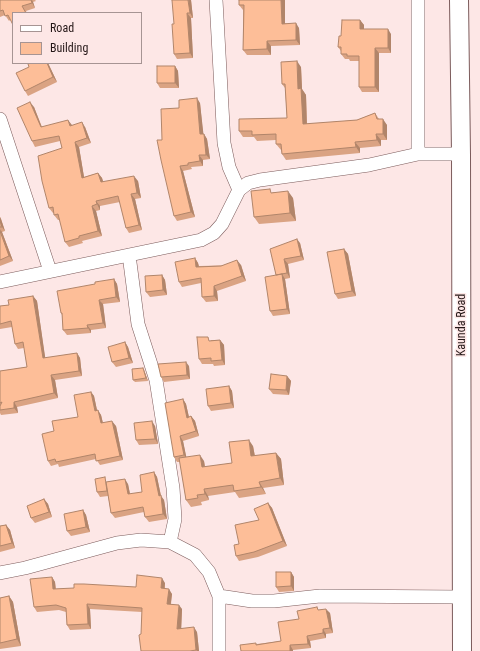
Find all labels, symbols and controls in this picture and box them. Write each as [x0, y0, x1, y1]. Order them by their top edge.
legend [12, 12, 142, 64]
text: Road [50, 21, 74, 35]
text: Building [50, 41, 88, 55]
street label: Kaunda Road [455, 294, 469, 356]

